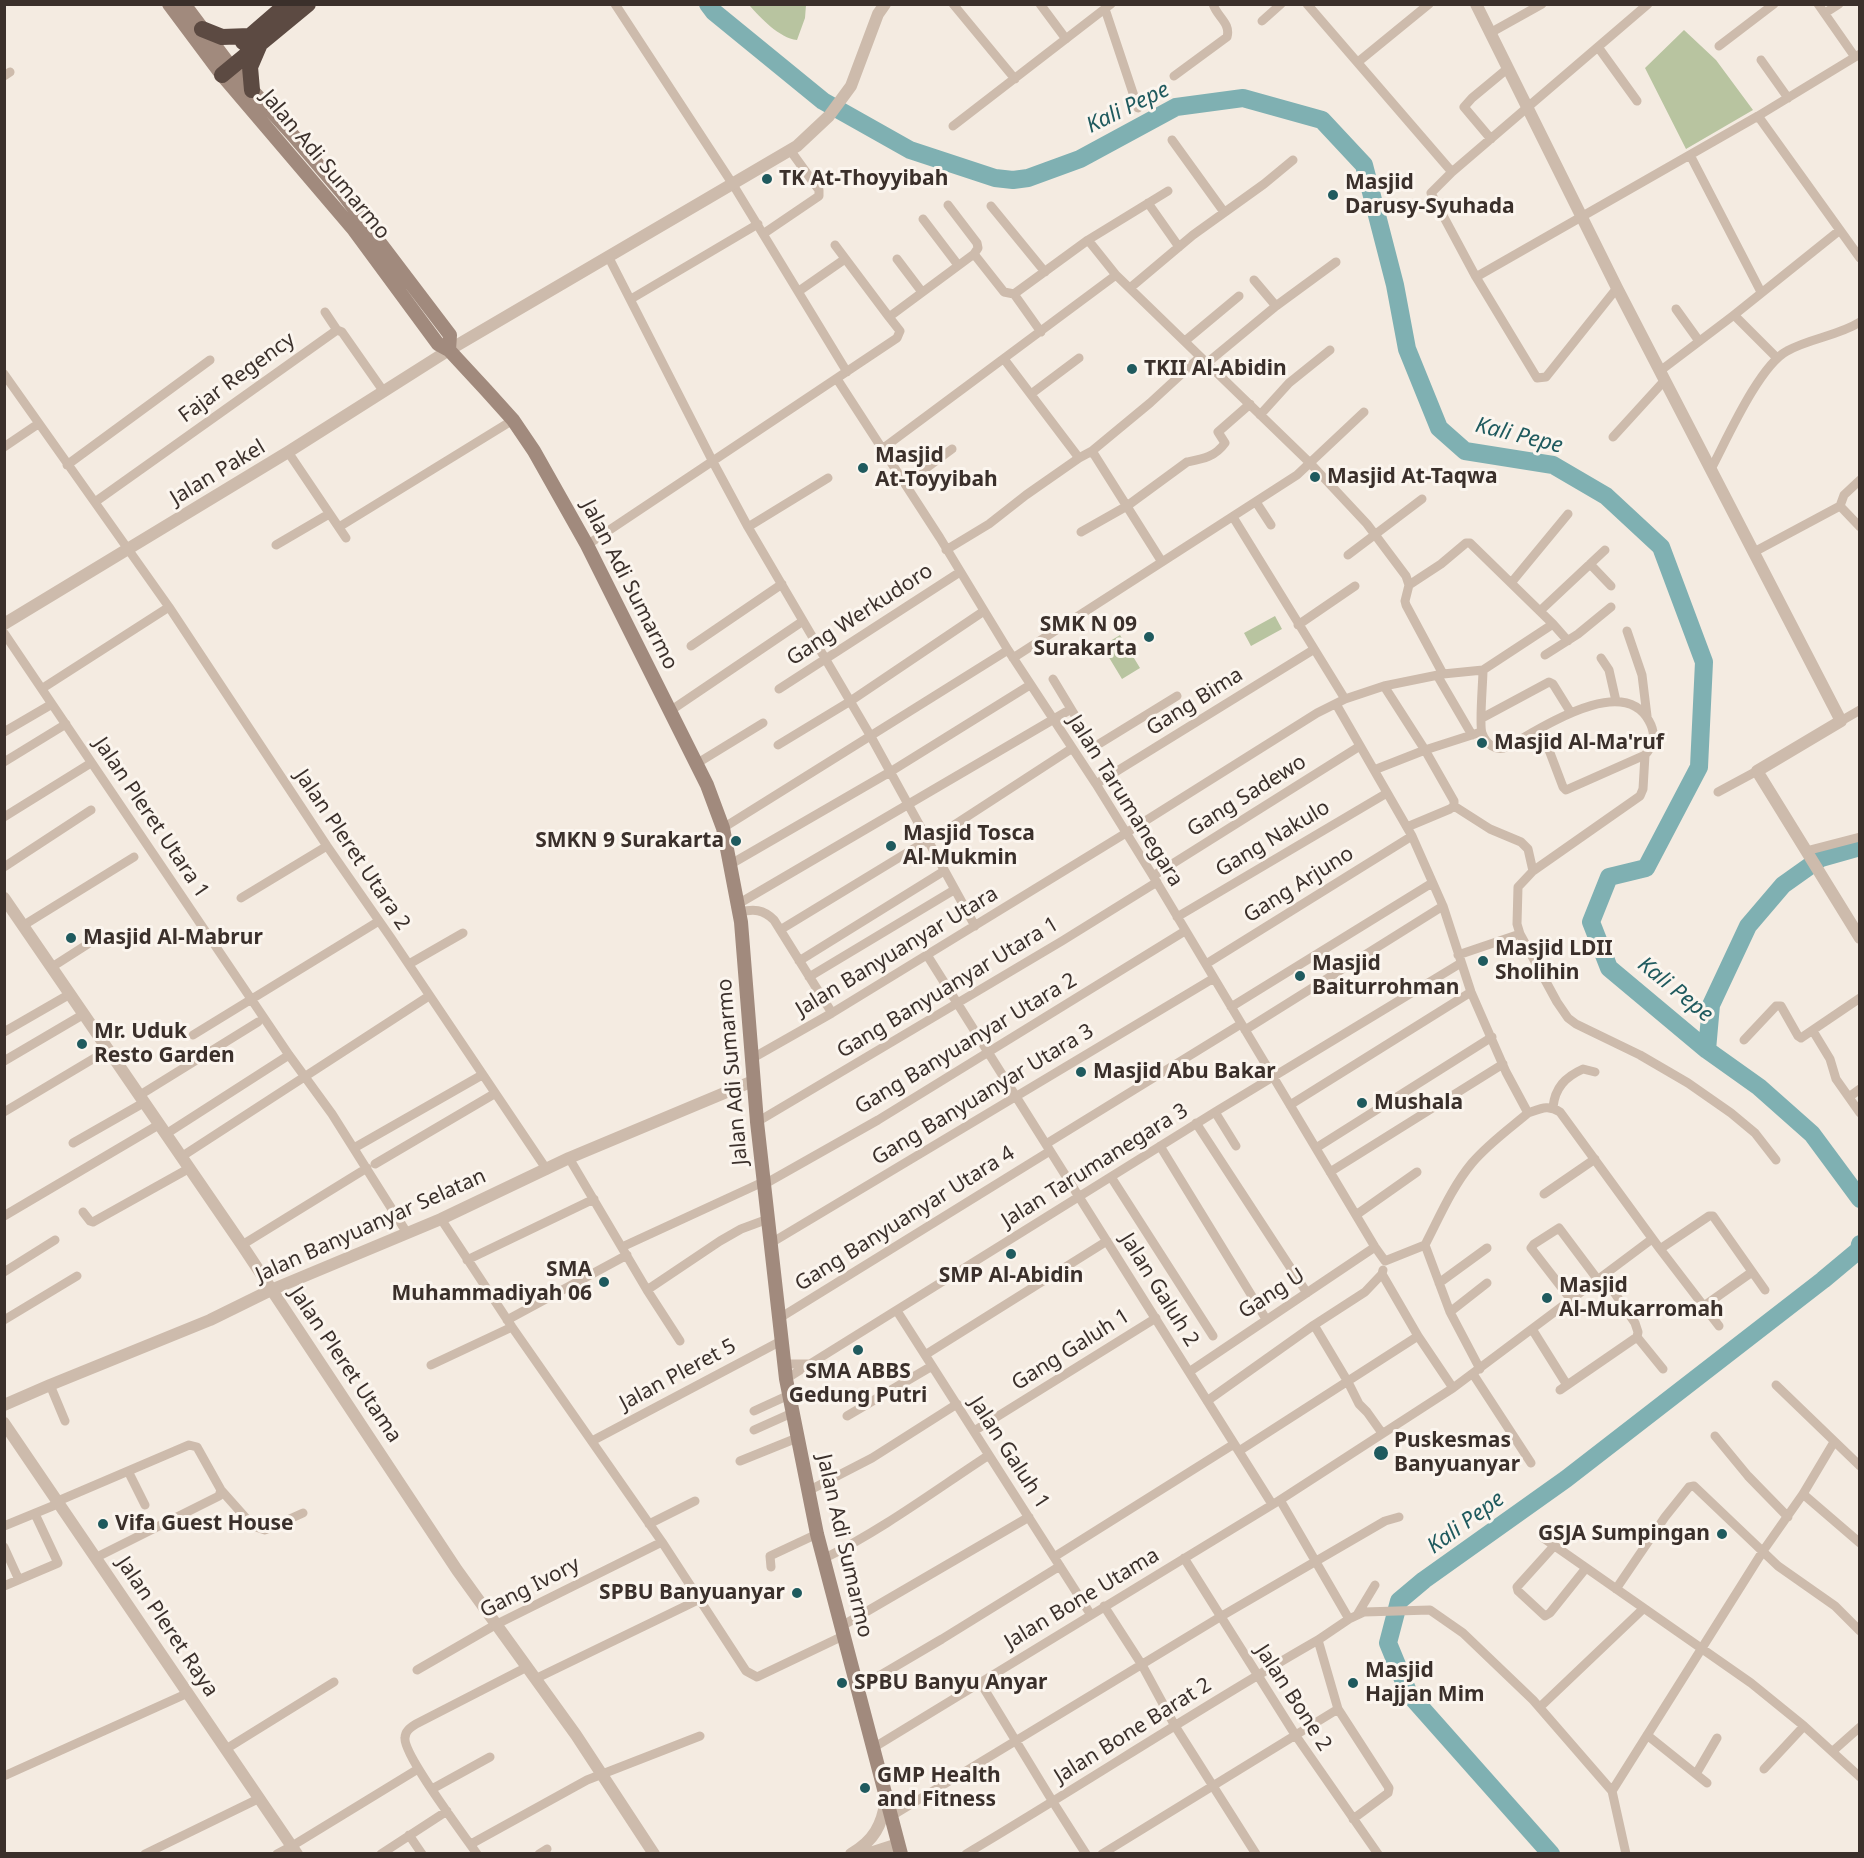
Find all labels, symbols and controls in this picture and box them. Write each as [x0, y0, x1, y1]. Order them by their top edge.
water label: Kali Pepe [1082, 77, 1174, 139]
street label: Jalan Adi Sumarmo [255, 85, 395, 245]
place label: TK At-Thoyyibah [779, 166, 948, 192]
place label: Masjid Darusy-Syuhada [1345, 170, 1515, 220]
marker: TK At-Thoyyibah [760, 172, 774, 186]
marker: Masjid Darusy-Syuhada [1326, 188, 1340, 202]
street label: Fajar Regency [174, 327, 300, 429]
place label: TKII Al-Abidin [1144, 356, 1287, 382]
marker: TKII Al-Abidin [1125, 362, 1139, 376]
water label: Kali Pepe [1473, 412, 1565, 460]
street label: Jalan Pakel [166, 435, 270, 511]
place label: Masjid At-Toyyibah [875, 443, 998, 493]
marker: Masjid At-Toyyibah [856, 461, 870, 475]
place label: Masjid At-Taqwa [1327, 464, 1498, 490]
marker: Masjid At-Taqwa [1308, 470, 1322, 484]
street label: Jalan Adi Sumarmo [575, 496, 683, 674]
street label: Gang Werkudoro [782, 558, 938, 672]
place label: SMK N 09 Surakarta [1034, 612, 1137, 662]
marker: SMK N 09 Surakarta [1142, 630, 1156, 644]
street label: Gang Bima [1142, 662, 1248, 742]
street label: Jalan Tarumanegara [1062, 711, 1188, 891]
place label: Masjid Al-Ma'ruf [1494, 730, 1664, 756]
street label: Jalan Pleret Utara 1 [88, 733, 214, 903]
marker: Masjid Al-Ma'ruf [1475, 736, 1489, 750]
street label: Gang Sadewo [1183, 749, 1311, 843]
street label: Jalan Pleret Utara 2 [289, 765, 415, 935]
street label: Gang Nakulo [1211, 795, 1335, 883]
place label: Masjid Tosca Al-Mukmin [903, 821, 1035, 871]
place label: SMKN 9 Surakarta [535, 828, 724, 854]
marker: SMKN 9 Surakarta [729, 834, 743, 848]
marker: Masjid Tosca Al-Mukmin [884, 839, 898, 853]
street label: Gang Arjuno [1239, 841, 1359, 929]
street label: Jalan Banyuanyar Utara [791, 882, 1003, 1022]
street label: Gang Banyuanyar Utara 1 [833, 912, 1063, 1064]
place label: Masjid Al-Mabrur [83, 925, 263, 951]
marker: Masjid Al-Mabrur [64, 931, 78, 945]
place label: Masjid LDII Sholihin [1495, 936, 1613, 986]
place label: Masjid Baiturrohman [1312, 951, 1459, 1001]
water label: Kali Pepe [1632, 952, 1718, 1028]
marker: Masjid LDII Sholihin [1476, 954, 1490, 968]
street label: Gang Banyuanyar Utara 2 [851, 968, 1081, 1120]
marker: Masjid Baiturrohman [1293, 969, 1307, 983]
street label: Jalan Adi Sumarmo [712, 978, 754, 1166]
place label: Mr. Uduk Resto Garden [94, 1019, 235, 1069]
street label: Gang Banyuanyar Utara 3 [868, 1019, 1098, 1171]
marker: Mr. Uduk Resto Garden [75, 1037, 89, 1051]
place label: Masjid Abu Bakar [1093, 1059, 1276, 1085]
marker: Masjid Abu Bakar [1074, 1065, 1088, 1079]
place label: Mushala [1374, 1090, 1463, 1116]
marker: Mushala [1355, 1096, 1369, 1110]
street label: Jalan Tarumanegara 3 [997, 1098, 1193, 1234]
street label: Gang Banyuanyar Utara 4 [791, 1141, 1019, 1297]
street label: Jalan Banyuanyar Selatan [252, 1164, 490, 1288]
street label: Jalan Galuh 2 [1114, 1229, 1204, 1351]
marker: SMP Al-Abidin [1004, 1247, 1018, 1261]
place label: SMA Muhammadiyah 06 [392, 1257, 592, 1307]
place label: SMP Al-Abidin [939, 1263, 1083, 1289]
street label: Gang U [1234, 1263, 1310, 1325]
place label: Masjid Al-Mukarromah [1559, 1273, 1724, 1323]
marker: SMA Muhammadiyah 06 [597, 1275, 611, 1289]
street label: Jalan Pleret Utama [284, 1282, 406, 1448]
marker: Masjid Al-Mukarromah [1540, 1291, 1554, 1305]
street label: Gang Galuh 1 [1007, 1304, 1135, 1396]
street label: Jalan Pleret 5 [615, 1334, 741, 1416]
marker: SMA ABBS Gedung Putri [851, 1343, 865, 1357]
place label: SMA ABBS Gedung Putri [789, 1359, 927, 1409]
street label: Jalan Galuh 1 [963, 1392, 1055, 1514]
place label: Puskesmas Banyuanyar [1394, 1428, 1520, 1478]
marker: Puskesmas Banyuanyar [1372, 1444, 1390, 1462]
street label: Jalan Adi Sumarmo [811, 1452, 877, 1640]
water label: Kali Pepe [1422, 1486, 1510, 1560]
place label: Vifa Guest House [115, 1511, 294, 1537]
marker: Vifa Guest House [96, 1517, 110, 1531]
place label: GSJA Sumpingan [1538, 1521, 1710, 1547]
marker: GSJA Sumpingan [1715, 1527, 1729, 1541]
street label: Jalan Bone Utama [1000, 1543, 1164, 1655]
street label: Jalan Pleret Raya [111, 1552, 223, 1702]
street label: Gang Ivory [476, 1552, 584, 1624]
place label: SPBU Banyuanyar [599, 1580, 785, 1606]
marker: SPBU Banyuanyar [790, 1586, 804, 1600]
street label: Jalan Bone 2 [1249, 1640, 1337, 1756]
place label: Masjid Hajjan Mim [1365, 1658, 1484, 1708]
place label: SPBU Banyu Anyar [854, 1670, 1047, 1696]
street label: Jalan Bone Barat 2 [1050, 1673, 1216, 1789]
marker: SPBU Banyu Anyar [835, 1676, 849, 1690]
marker: Masjid Hajjan Mim [1346, 1676, 1360, 1690]
place label: GMP Health and Fitness [877, 1763, 1001, 1813]
marker: GMP Health and Fitness [858, 1781, 872, 1795]

